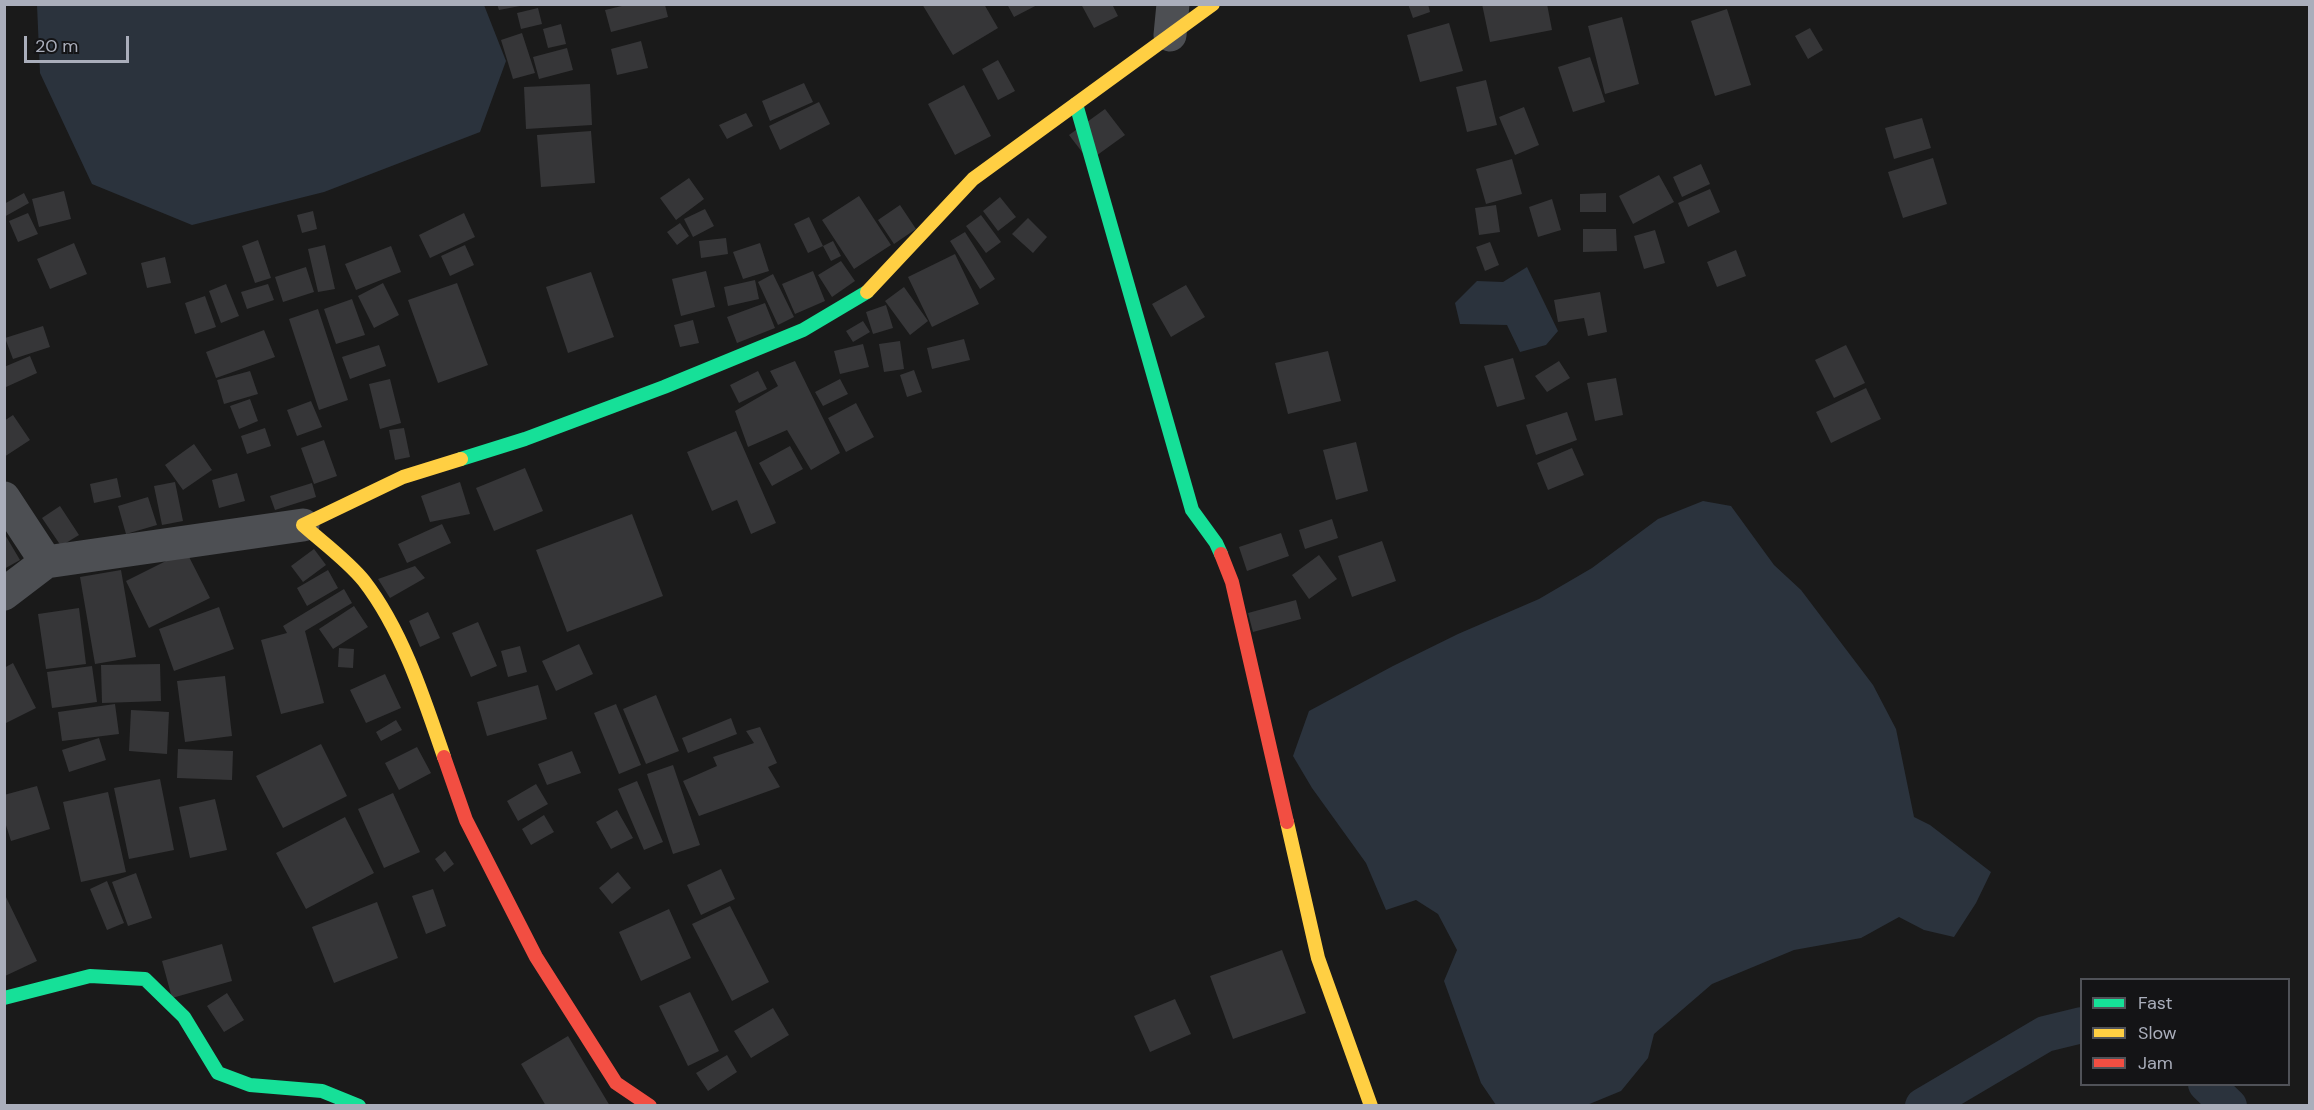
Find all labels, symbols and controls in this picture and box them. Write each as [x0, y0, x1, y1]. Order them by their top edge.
scale bar [27, 24, 132, 62]
text: 20 m [35, 34, 78, 58]
legend [2080, 978, 2290, 1086]
text: Fast [2138, 991, 2173, 1015]
text: Slow [2138, 1021, 2177, 1045]
text: Jam [2138, 1051, 2173, 1075]

